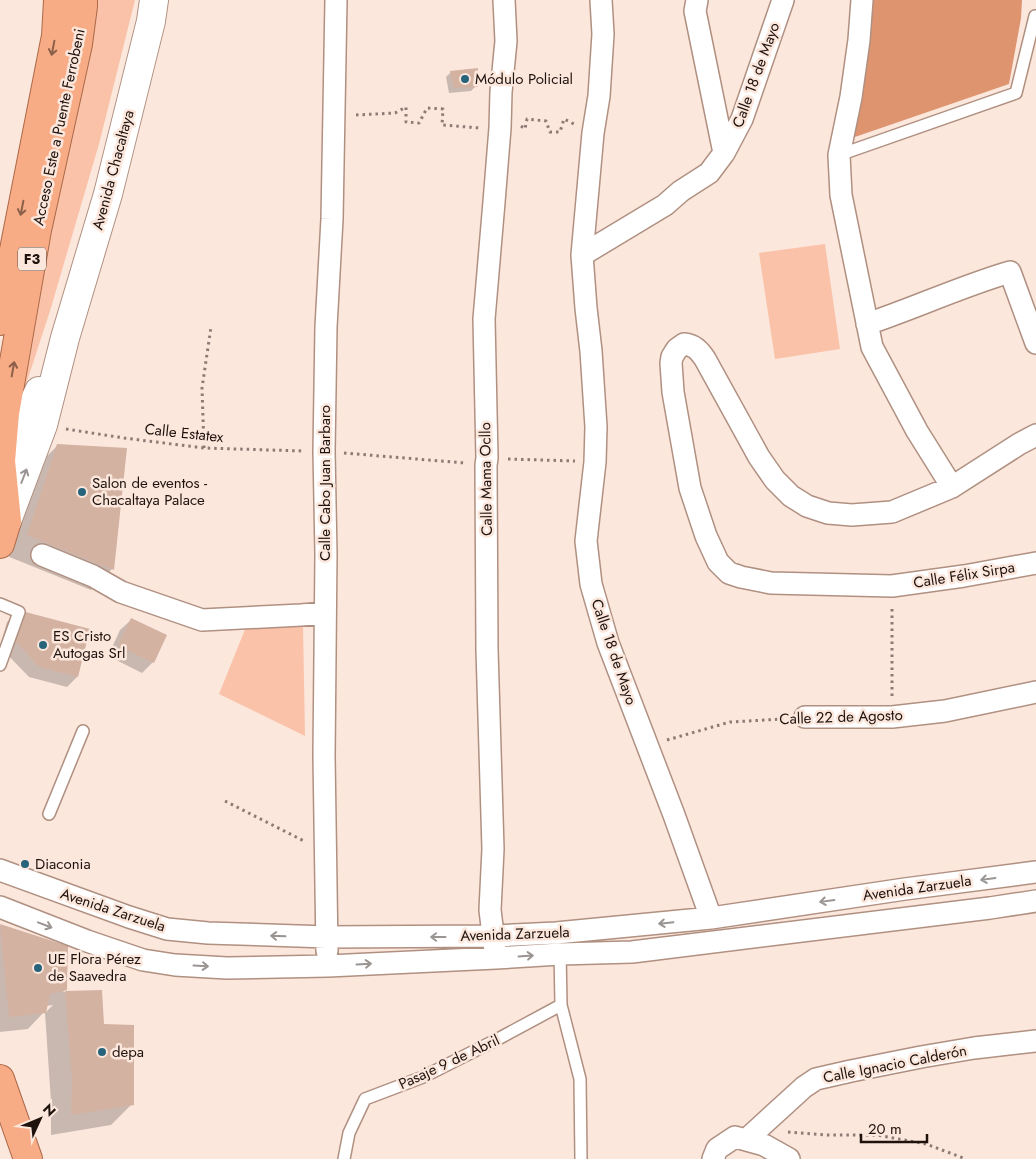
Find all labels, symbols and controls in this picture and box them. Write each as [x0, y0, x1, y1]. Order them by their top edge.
street label: Calle 18 de Mayo [727, 19, 785, 131]
street label: Acceso Este a Puente Ferrobeni [27, 26, 91, 228]
one-way arrow [48, 40, 57, 56]
place label: Módulo Policial [475, 68, 573, 90]
marker: Módulo Policial [459, 73, 471, 85]
street label: Avenida Chacaltaya [86, 108, 140, 232]
one-way arrow [17, 199, 26, 215]
road number: F3 [18, 248, 46, 270]
one-way arrow [8, 361, 18, 377]
street label: Calle Cabo Juan Barbaro [314, 405, 336, 561]
street label: Calle Estatex [143, 418, 225, 448]
street label: Calle Mama Ocllo [474, 422, 498, 536]
one-way arrow [20, 468, 29, 484]
place label: Salon de eventos - Chacaltaya Palace [92, 472, 208, 511]
marker: Salon de eventos - Chacaltaya Palace [76, 486, 88, 498]
street label: Calle Félix Sirpa [912, 556, 1016, 594]
street label: Calle 18 de Mayo [586, 596, 642, 708]
place label: ES Cristo Autogas Srl [53, 625, 125, 664]
marker: ES Cristo Autogas Srl [37, 639, 49, 651]
street label: Calle 22 de Agosto [779, 704, 903, 730]
place label: Diaconia [35, 853, 91, 875]
marker: Diaconia [19, 858, 31, 870]
street label: Avenida Zarzuela [861, 870, 973, 906]
one-way arrow [980, 874, 996, 884]
street label: Avenida Zarzuela [58, 883, 168, 937]
one-way arrow [819, 896, 835, 906]
one-way arrow [658, 918, 674, 927]
one-way arrow [38, 921, 53, 930]
street label: Avenida Zarzuela [460, 921, 570, 947]
one-way arrow [271, 931, 287, 940]
one-way arrow [430, 932, 446, 942]
place label: UE Flora Pérez de Saavedra [48, 948, 141, 987]
one-way arrow [518, 952, 534, 961]
one-way arrow [356, 960, 372, 969]
marker: UE Flora Pérez de Saavedra [32, 962, 44, 974]
one-way arrow [193, 962, 209, 971]
street label: Pasaje 9 de Abril [395, 1029, 503, 1095]
street label: Calle Ignacio Calderón [821, 1039, 969, 1089]
place label: depa [112, 1041, 144, 1063]
marker: depa [96, 1046, 108, 1058]
north arrow [15, 1094, 65, 1144]
text: N [38, 1099, 60, 1121]
scale bar [861, 1112, 927, 1144]
text: 20 m [868, 1118, 902, 1140]

